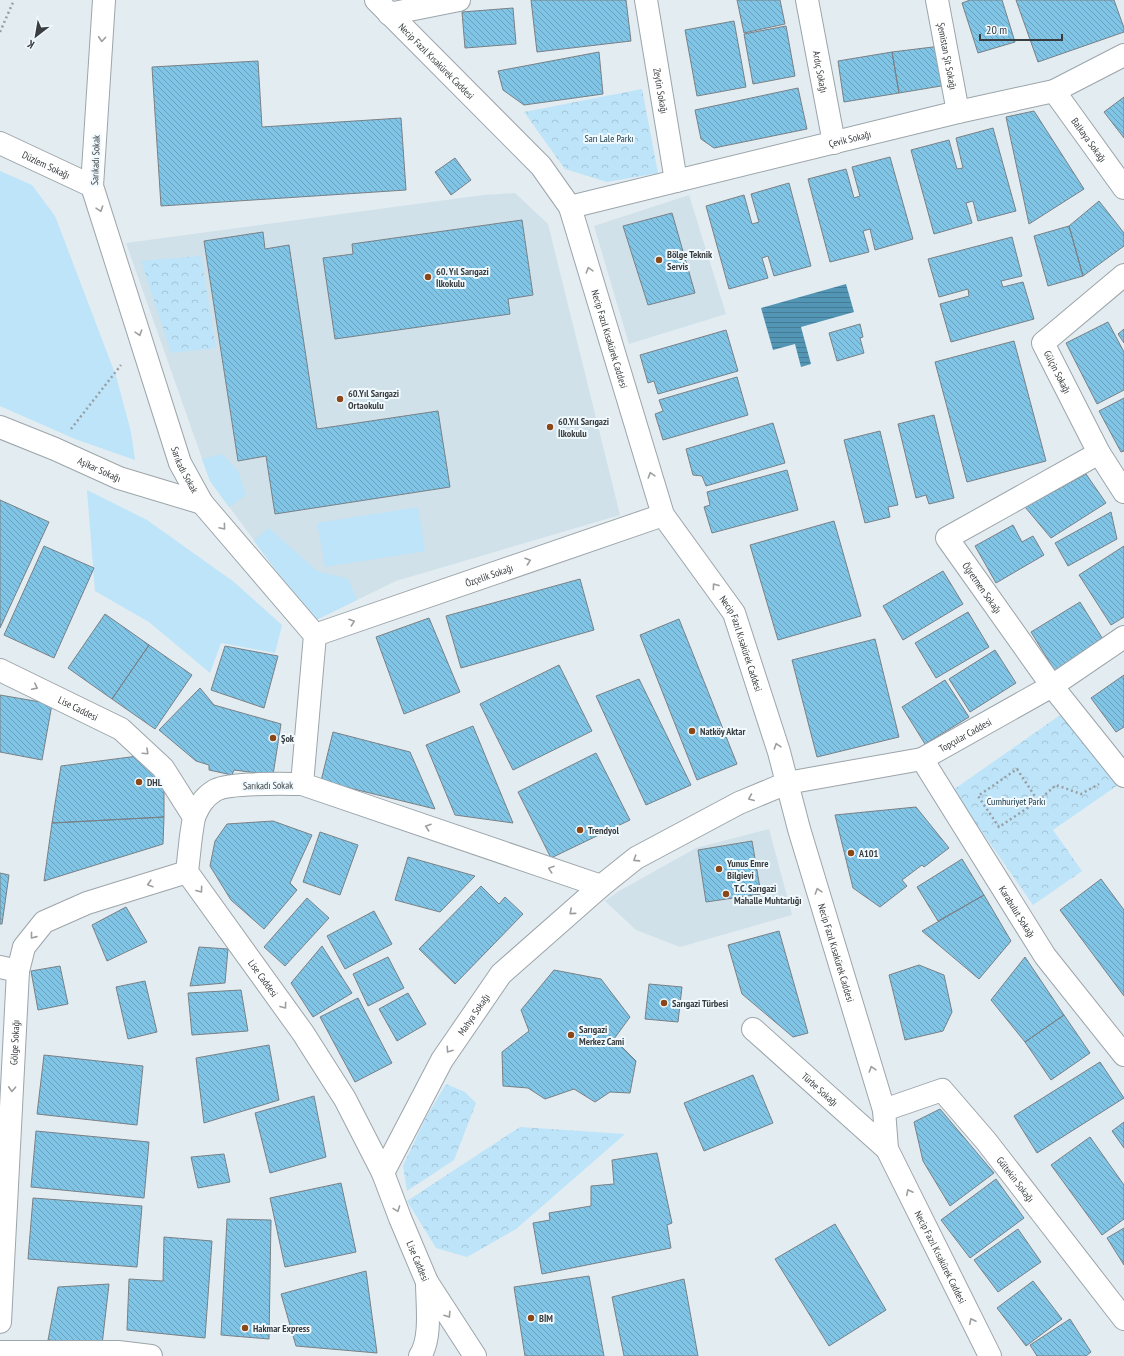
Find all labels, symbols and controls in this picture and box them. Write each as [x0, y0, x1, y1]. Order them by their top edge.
north arrow [16, 16, 56, 56]
scale bar [980, 16, 1062, 42]
street label: Necip Fazıl Kısakürek Caddesi [396, 20, 477, 102]
street label: Şemistan Şit Sokağı [934, 21, 960, 91]
text: 20 m [986, 22, 1007, 37]
one-way arrow [97, 36, 106, 42]
text: K [25, 37, 37, 52]
street label: Ardıç Sokağı [810, 50, 830, 94]
street label: Zeytin Sokağı [650, 67, 671, 115]
street label: Balkaya Sokağı [1068, 115, 1109, 165]
street label: Çevik Sokağı [827, 128, 872, 150]
park label: Sarı Lale Parkı [585, 132, 633, 145]
street label: Sarıkadı Sokak [88, 135, 103, 185]
street label: Düzlem Sokağı [20, 148, 72, 182]
one-way arrow [95, 206, 104, 213]
place label: Bölge Teknik Servis [667, 248, 713, 273]
marker: Bölge Teknik Servis [654, 255, 664, 265]
place label: 60. Yıl Sarıgazi İlkokulu [436, 265, 489, 290]
one-way arrow [585, 267, 594, 274]
marker: 60. Yıl Sarıgazi İlkokulu [423, 272, 433, 282]
street label: Necip Fazıl Kısakürek Caddesi [588, 288, 630, 390]
one-way arrow [134, 330, 143, 337]
street label: Gülçin Sokağı [1041, 348, 1074, 396]
place label: 60.Yıl Sarıgazi Ortaokulu [348, 387, 399, 412]
marker: 60.Yıl Sarıgazi Ortaokulu [335, 394, 345, 404]
place label: 60.Yıl Sarıgazi İlkokulu [558, 415, 609, 440]
marker: 60.Yıl Sarıgazi İlkokulu [545, 422, 555, 432]
street label: Sarıkadı Sokak [168, 445, 201, 495]
street label: Aşikar Sokağı [76, 454, 122, 485]
one-way arrow [647, 472, 656, 479]
one-way arrow [219, 523, 226, 530]
one-way arrow [524, 558, 531, 566]
street label: Öğretmen Sokağı [959, 560, 1004, 616]
street label: Özçelik Sokağı [464, 561, 515, 590]
one-way arrow [713, 584, 720, 591]
street label: Necip Fazıl Kısakürek Caddesi [716, 593, 765, 693]
one-way arrow [348, 618, 355, 627]
one-way arrow [31, 682, 38, 690]
street label: Lise Caddesi [56, 693, 100, 724]
street label: Topçular Caddesi [937, 715, 994, 755]
place label: Natköy Aktar [700, 725, 745, 738]
marker: Natköy Aktar [687, 726, 697, 736]
place label: Şok [281, 732, 295, 745]
marker: Şok [268, 733, 278, 743]
one-way arrow [773, 742, 781, 749]
one-way arrow [141, 748, 149, 755]
place label: DHL [147, 776, 163, 789]
marker: DHL [134, 777, 144, 787]
street label: Sarıkadı Sokak [243, 779, 293, 792]
one-way arrow [748, 793, 756, 801]
park label: Cumhuriyet Parkı [987, 795, 1045, 808]
one-way arrow [424, 823, 431, 832]
place label: Trendyol [588, 824, 619, 837]
marker: Trendyol [575, 825, 585, 835]
place label: A101 [858, 847, 879, 860]
marker: A101 [846, 848, 856, 858]
one-way arrow [634, 854, 641, 861]
place label: Yunus Emre Bilgievi [726, 857, 768, 882]
marker: Yunus Emre Bilgievi [714, 864, 724, 874]
one-way arrow [547, 865, 554, 874]
one-way arrow [147, 879, 154, 888]
place label: T.C. Sarıgazi Mahalle Muhtarlığı [734, 882, 802, 907]
street label: Karabulut Sokağı [996, 884, 1038, 940]
one-way arrow [195, 885, 202, 892]
one-way arrow [814, 888, 823, 895]
marker: T.C. Sarıgazi Mahalle Muhtarlığı [721, 889, 731, 899]
street label: Necip Fazıl Kısakürek Caddesi [815, 902, 857, 1004]
one-way arrow [569, 907, 576, 914]
one-way arrow [31, 931, 38, 938]
street label: Lise Caddesi [245, 957, 281, 999]
street label: Mahya Sokağı [455, 991, 493, 1038]
place label: Sarıgazi Türbesi [672, 997, 728, 1010]
marker: Sarıgazi Türbesi [659, 998, 669, 1008]
one-way arrow [279, 1002, 286, 1009]
street label: Gölge Sokağı [7, 1019, 22, 1065]
place label: Sarıgazi Merkez Cami [579, 1023, 624, 1048]
marker: Sarıgazi Merkez Cami [566, 1030, 576, 1040]
one-way arrow [447, 1045, 454, 1052]
one-way arrow [868, 1066, 877, 1073]
street label: Türbe Sokağı [799, 1070, 841, 1109]
one-way arrow [8, 1086, 16, 1092]
street label: Gültekin Sokağı [994, 1154, 1037, 1205]
one-way arrow [906, 1189, 914, 1196]
one-way arrow [392, 1206, 400, 1213]
street label: Necip Fazıl Kısakürek Caddesi [912, 1209, 969, 1306]
street label: Lise Caddesi [403, 1239, 432, 1283]
one-way arrow [443, 1311, 451, 1318]
place label: BİM [539, 1312, 553, 1325]
marker: BİM [526, 1313, 536, 1323]
one-way arrow [970, 1318, 977, 1325]
place label: Hakmar Express [253, 1322, 310, 1335]
marker: Hakmar Express [240, 1323, 250, 1333]

